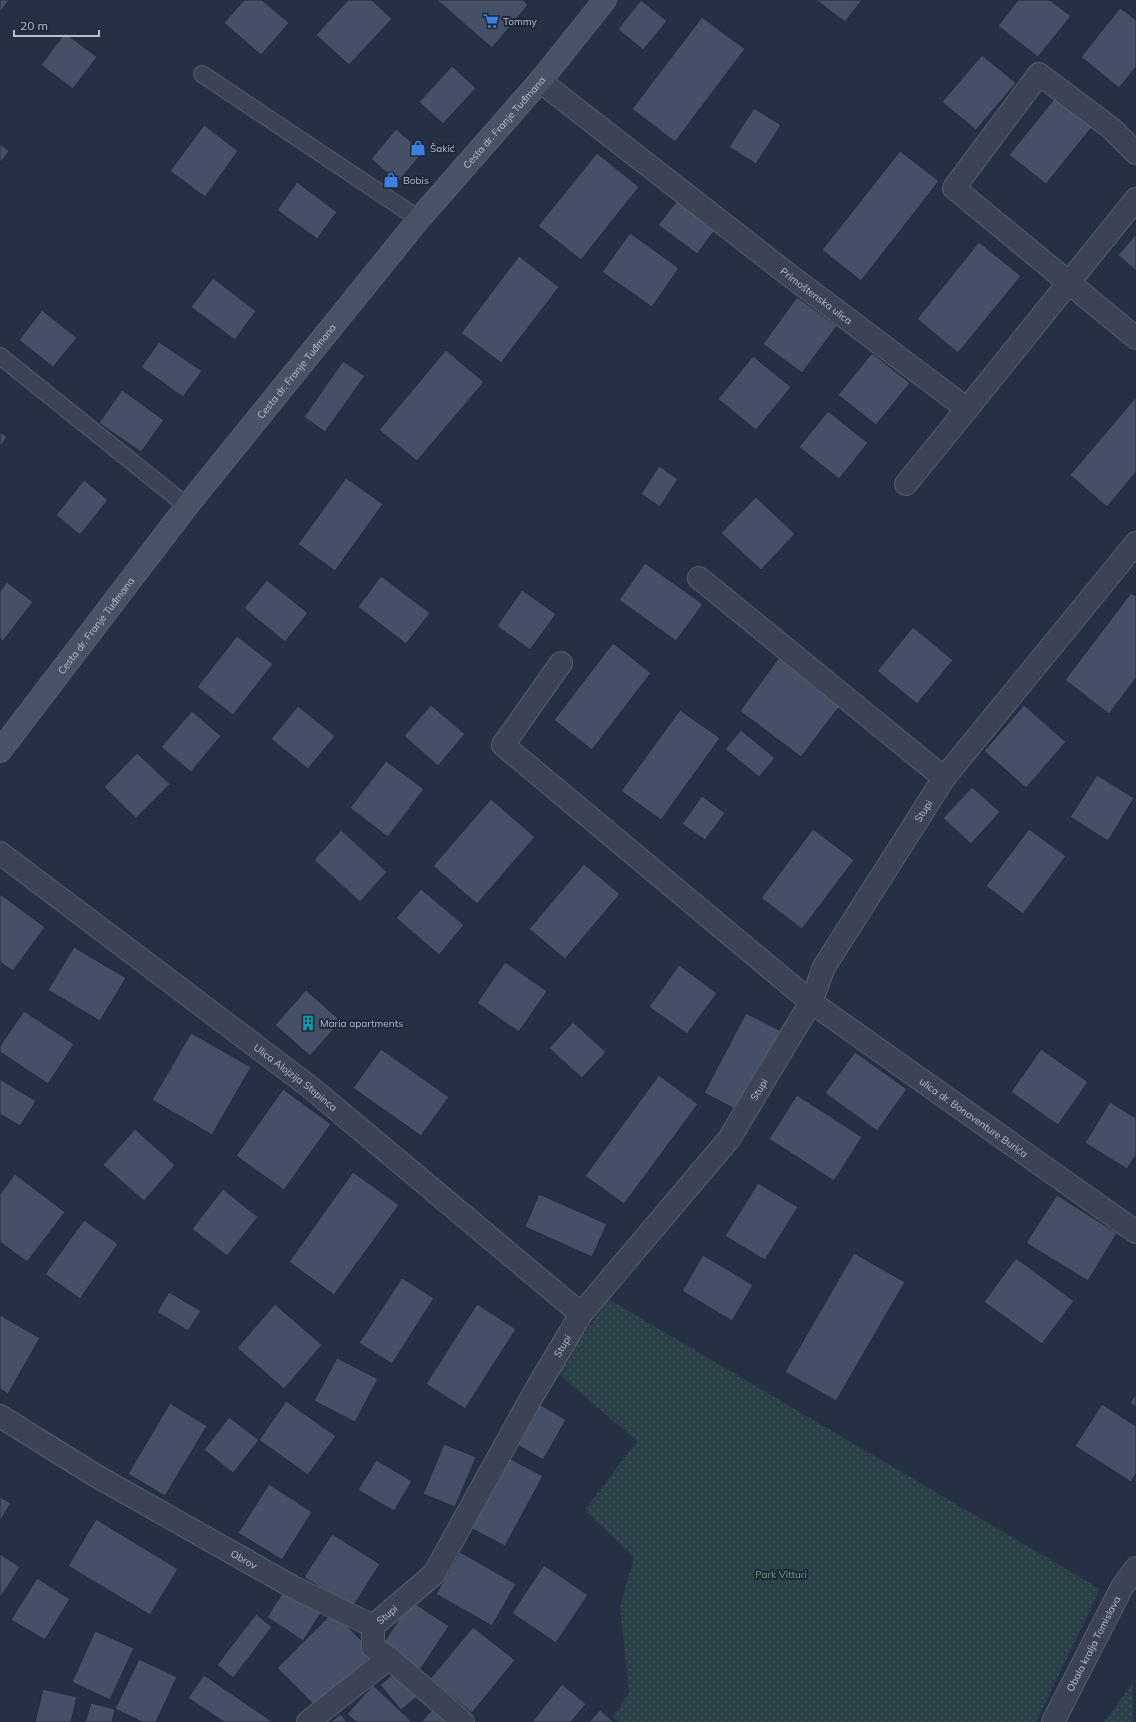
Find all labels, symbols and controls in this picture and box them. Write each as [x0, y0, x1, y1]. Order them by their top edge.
scale bar [14, 12, 99, 38]
supermarket icon: Tommy [482, 12, 500, 30]
place label: Tommy [503, 15, 537, 28]
text: 20 m [20, 18, 48, 33]
street label: Cesta dr. Franje Tuđmana [460, 73, 548, 171]
shop icon: Šakić [409, 139, 427, 157]
place label: Šakić [430, 142, 455, 155]
shop icon: Bobis [382, 171, 400, 189]
place label: Bobis [403, 174, 429, 187]
street label: Primoštenska ulica [778, 264, 855, 327]
street label: Cesta dr. Franje Tuđmana [254, 321, 339, 421]
street label: Cesta dr. Franje Tuđmana [55, 574, 137, 676]
street label: Stupi [911, 797, 935, 824]
building icon: Maria apartments [299, 1014, 317, 1032]
place label: Maria apartments [320, 1017, 403, 1030]
street label: Ulica Alojzija Stepinca [251, 1040, 340, 1114]
street label: ulica dr. Bonaventure Burića [917, 1074, 1031, 1160]
street label: Stupi [747, 1076, 770, 1103]
street label: Stupi [550, 1332, 574, 1359]
street label: Obrov [228, 1547, 260, 1572]
park label: Park Vitturi [755, 1568, 807, 1581]
street label: Obala kralja Tomislava [1063, 1594, 1123, 1694]
street label: Stupi [373, 1602, 400, 1627]

